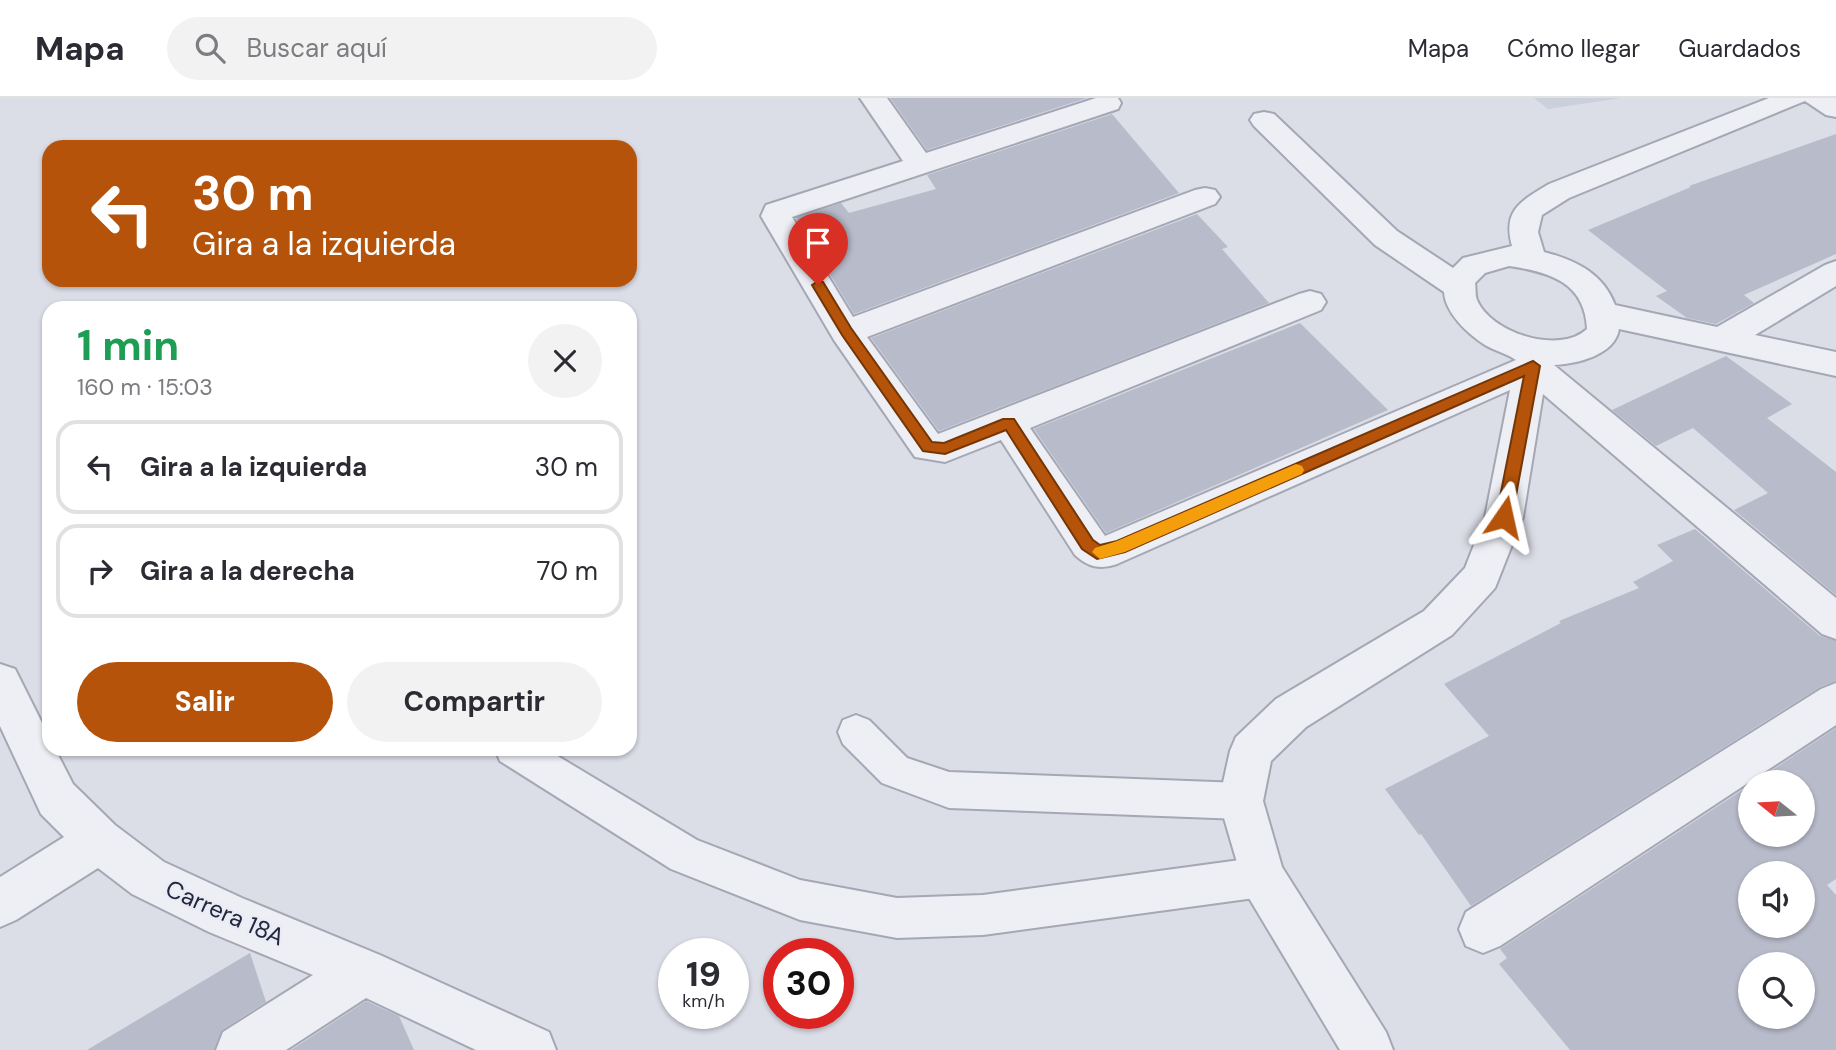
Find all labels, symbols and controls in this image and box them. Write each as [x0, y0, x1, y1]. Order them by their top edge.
search box [167, 17, 657, 80]
text: Mapa [35, 27, 125, 70]
icon: search [191, 29, 229, 67]
text: Buscar aquí [247, 31, 387, 65]
text: Mapa [1408, 33, 1469, 64]
text: Cómo llegar [1507, 33, 1640, 64]
text: Guardados [1678, 33, 1801, 64]
text: 30 m [192, 161, 314, 225]
icon: left [77, 168, 168, 259]
pin [788, 213, 848, 285]
text: Gira a la izquierda [192, 223, 456, 265]
icon: arrive [799, 224, 837, 262]
text: 1 min [77, 318, 179, 373]
button: close [528, 324, 602, 398]
text: 160 m · 15:03 [77, 372, 213, 402]
icon: left [81, 448, 119, 486]
text: Gira a la izquierda [140, 450, 367, 484]
text: 30 m [535, 450, 598, 484]
position arrow [1467, 480, 1541, 554]
icon: right [81, 552, 119, 590]
text: Gira a la derecha [140, 554, 355, 588]
text: 70 m [537, 554, 598, 588]
button: Salir [77, 662, 333, 742]
button: Compartir [347, 662, 602, 742]
north arrow [1738, 770, 1815, 847]
map controls [1738, 770, 1815, 1029]
button: sound [1738, 861, 1815, 938]
street label: Carrera 18A [161, 873, 289, 953]
speed limit sign: 30 [763, 938, 854, 1029]
text: 19 [686, 951, 721, 997]
button: search [1738, 952, 1815, 1029]
text: km/h [682, 989, 725, 1013]

